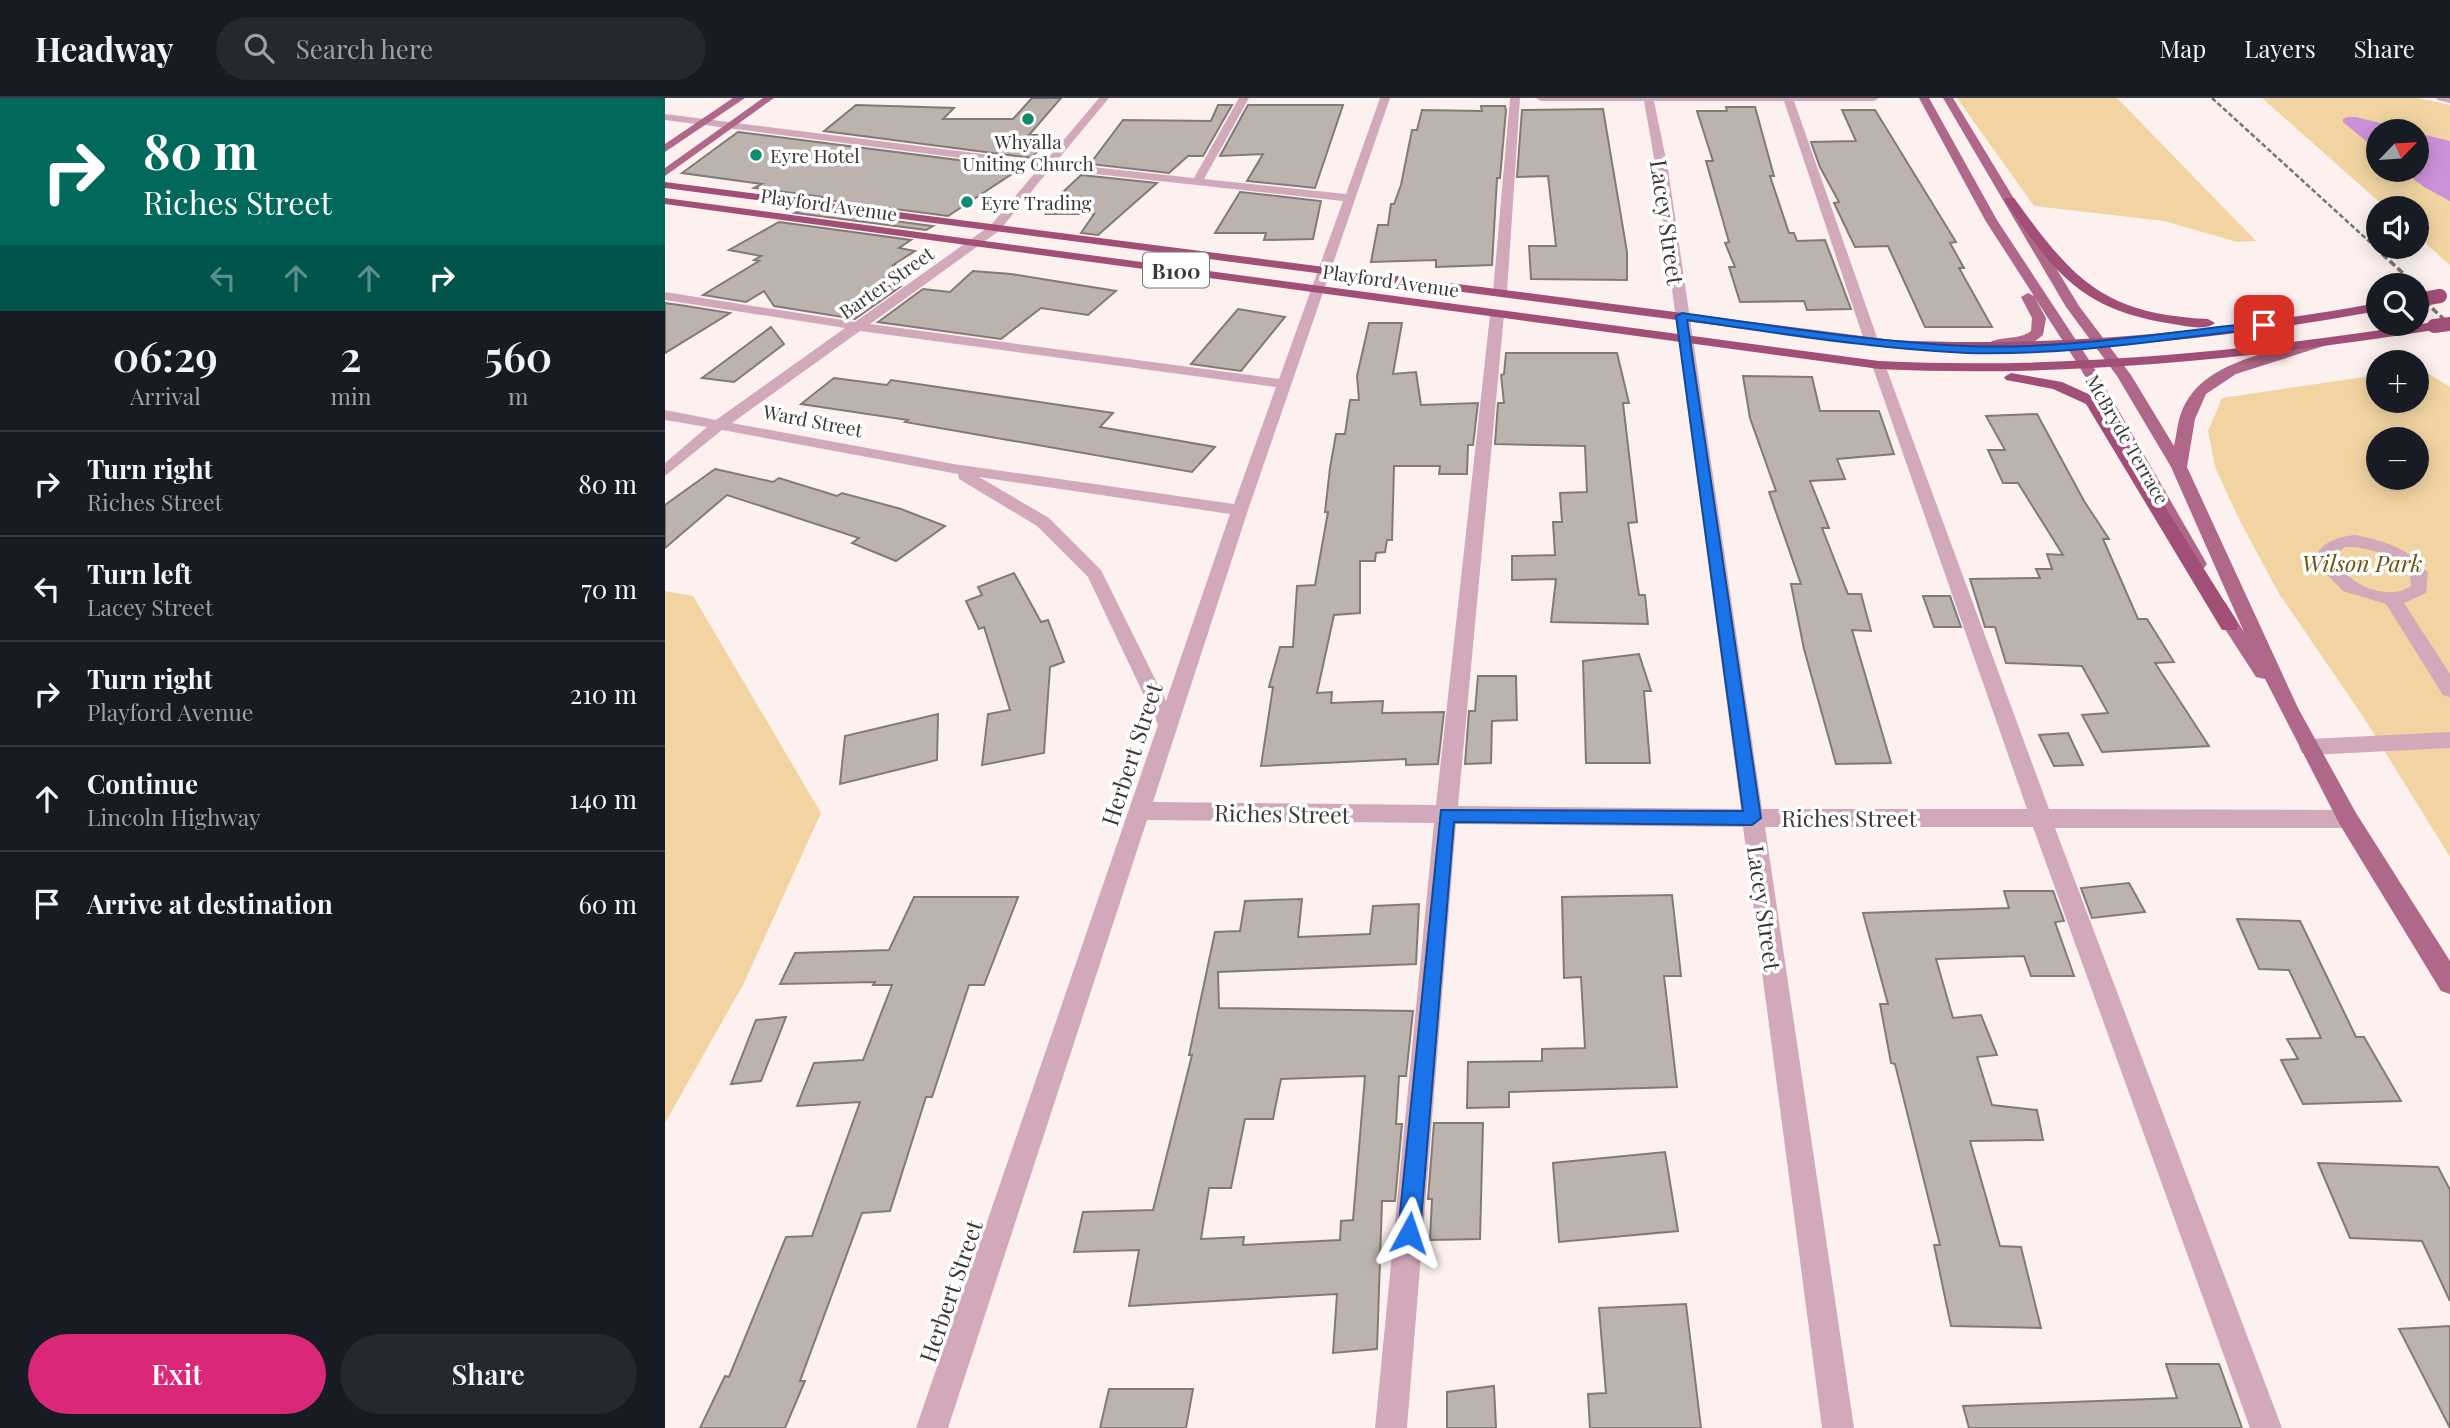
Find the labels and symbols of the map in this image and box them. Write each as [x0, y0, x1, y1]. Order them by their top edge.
marker: Whyalla Uniting Church [1020, 111, 1036, 127]
north arrow [2366, 119, 2429, 182]
place label: Whyalla Uniting Church [962, 128, 1094, 176]
place label: Eyre Hotel [770, 142, 860, 168]
marker: Eyre Hotel [748, 147, 764, 163]
street label: Lacey Street [1644, 157, 1692, 287]
street label: Playford Avenue [759, 182, 899, 226]
place label: Eyre Trading [981, 189, 1092, 215]
marker: Eyre Trading [959, 194, 975, 210]
street label: Barter Street [834, 240, 939, 324]
road number: B100 [1143, 252, 1209, 288]
street label: Playford Avenue [1321, 258, 1461, 302]
pin [2234, 295, 2294, 355]
street label: McBryde Terrace [2080, 369, 2176, 509]
street label: Ward Street [760, 397, 865, 442]
park label: Wilson Park [2302, 547, 2422, 578]
street label: Herbert Street [1093, 678, 1169, 829]
street label: Riches Street [1214, 796, 1351, 830]
street label: Riches Street [1781, 802, 1918, 833]
street label: Lacey Street [1741, 843, 1789, 973]
position arrow [1372, 1196, 1446, 1270]
street label: Herbert Street [911, 1215, 989, 1366]

